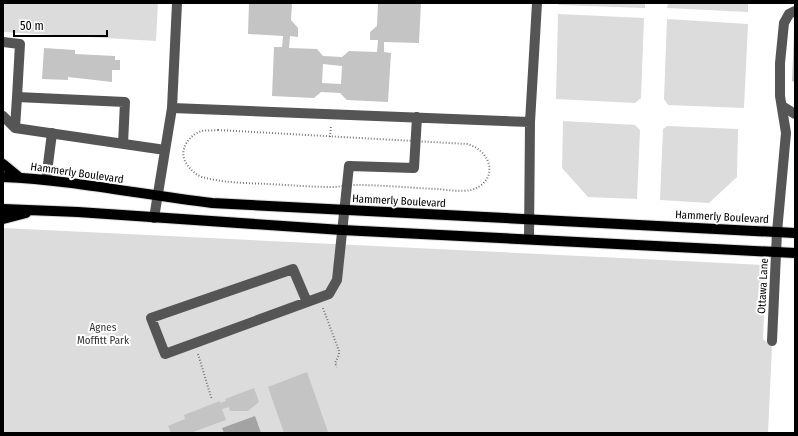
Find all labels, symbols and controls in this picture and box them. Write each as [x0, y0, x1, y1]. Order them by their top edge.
scale bar [14, 12, 107, 38]
text: 50 m [20, 19, 44, 33]
street label: Hammerly Boulevard [30, 160, 124, 186]
street label: Hammerly Boulevard [352, 192, 446, 210]
street label: Hammerly Boulevard [675, 208, 769, 226]
street label: Ottawa Lane [755, 258, 771, 314]
park label: Agnes Moffitt Park [77, 321, 130, 347]

